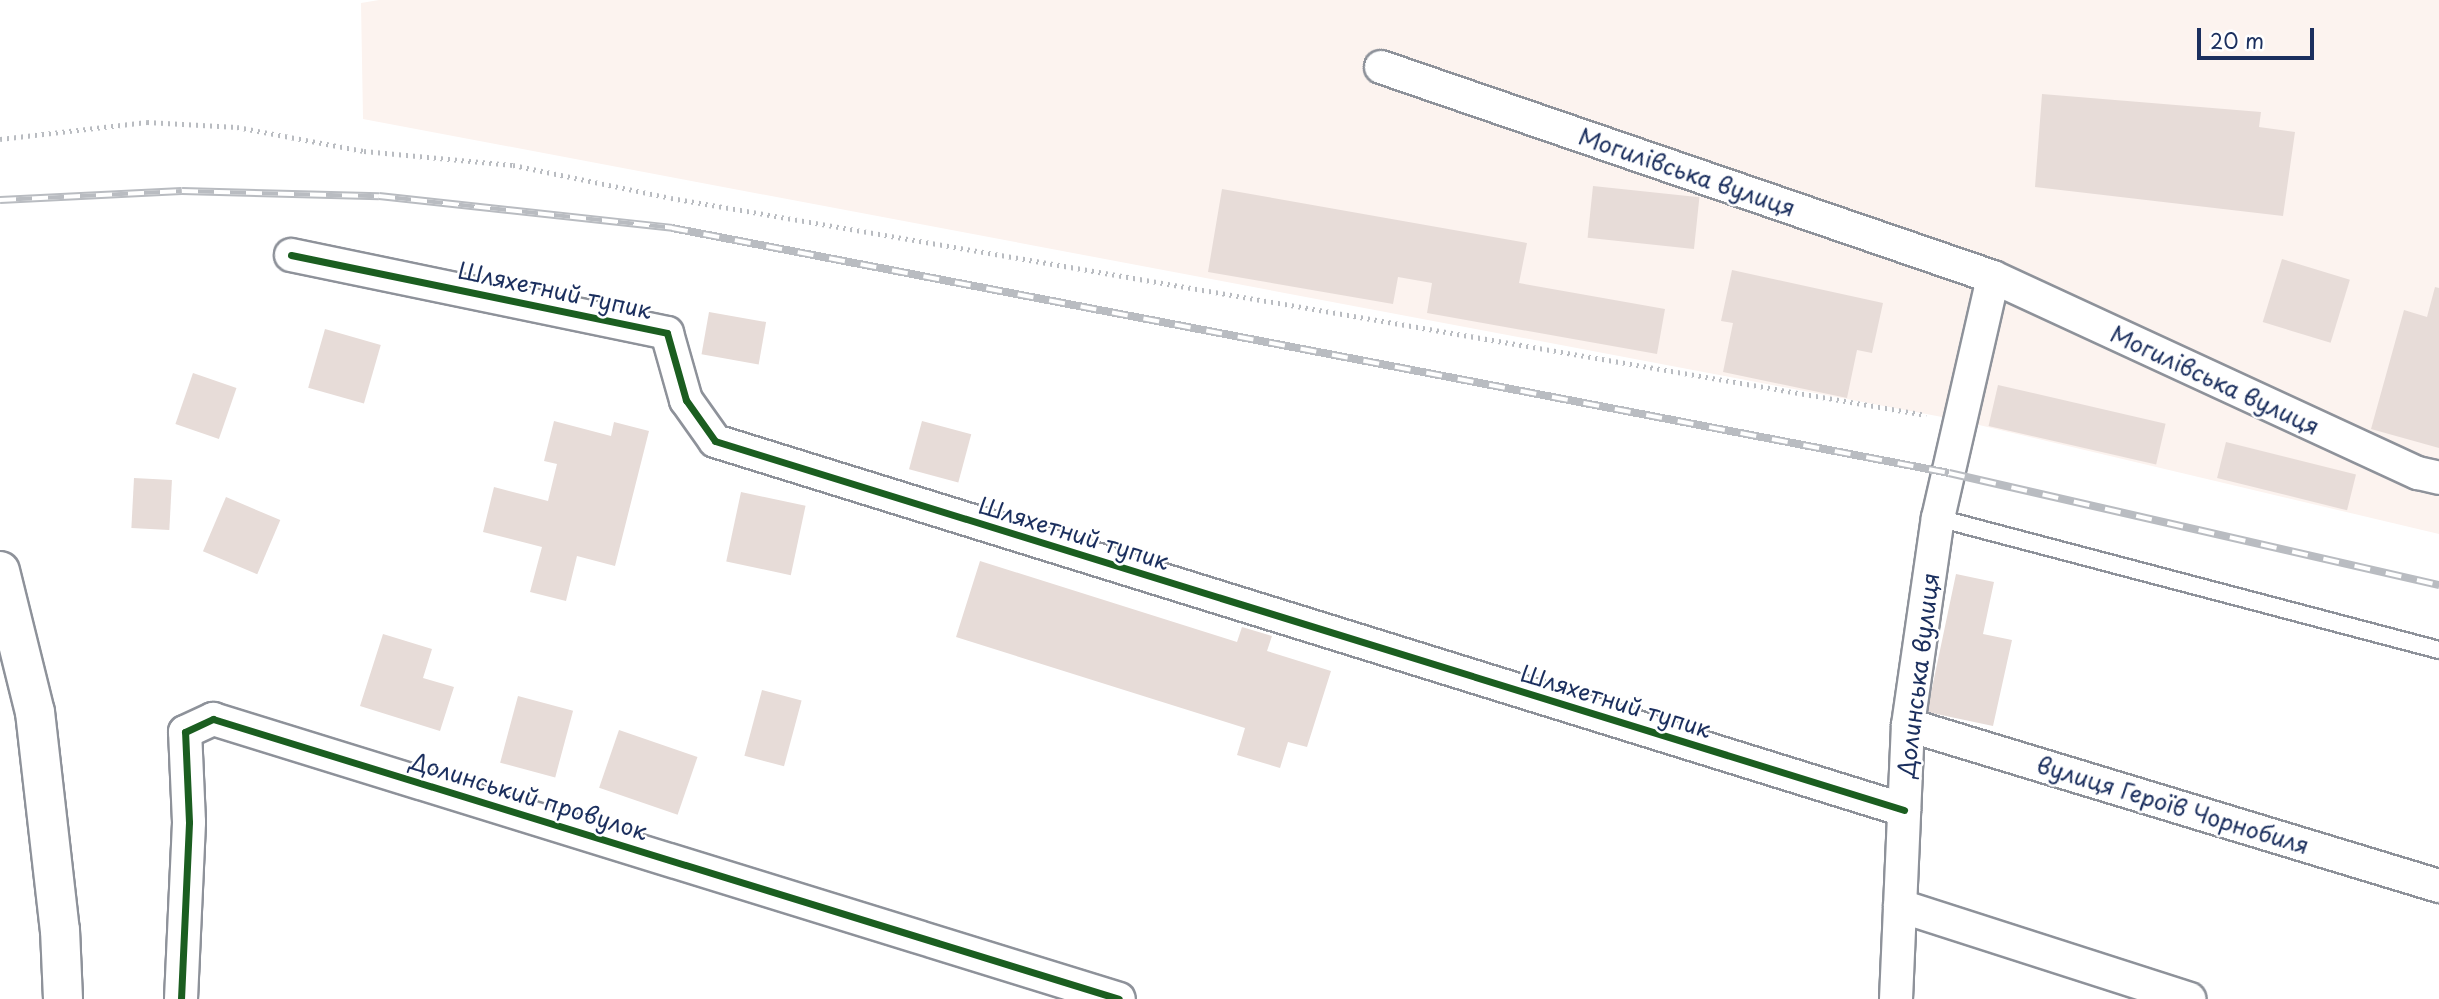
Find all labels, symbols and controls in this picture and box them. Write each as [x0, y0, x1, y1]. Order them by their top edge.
scale bar [2201, 14, 2318, 58]
text: 20 m [2210, 24, 2264, 56]
street label: Могилівська вулиця [1575, 122, 1799, 222]
street label: Шляхетний тупик [455, 256, 655, 324]
street label: Могилівська вулиця [2106, 319, 2324, 441]
street label: Шляхетний тупик [975, 491, 1173, 575]
street label: Долинська вулиця [1892, 571, 1944, 779]
street label: Шляхетний тупик [1517, 659, 1715, 743]
street label: Долинський провулок [407, 747, 651, 845]
street label: вулиця Героїв Чорнобиля [2033, 750, 2313, 860]

